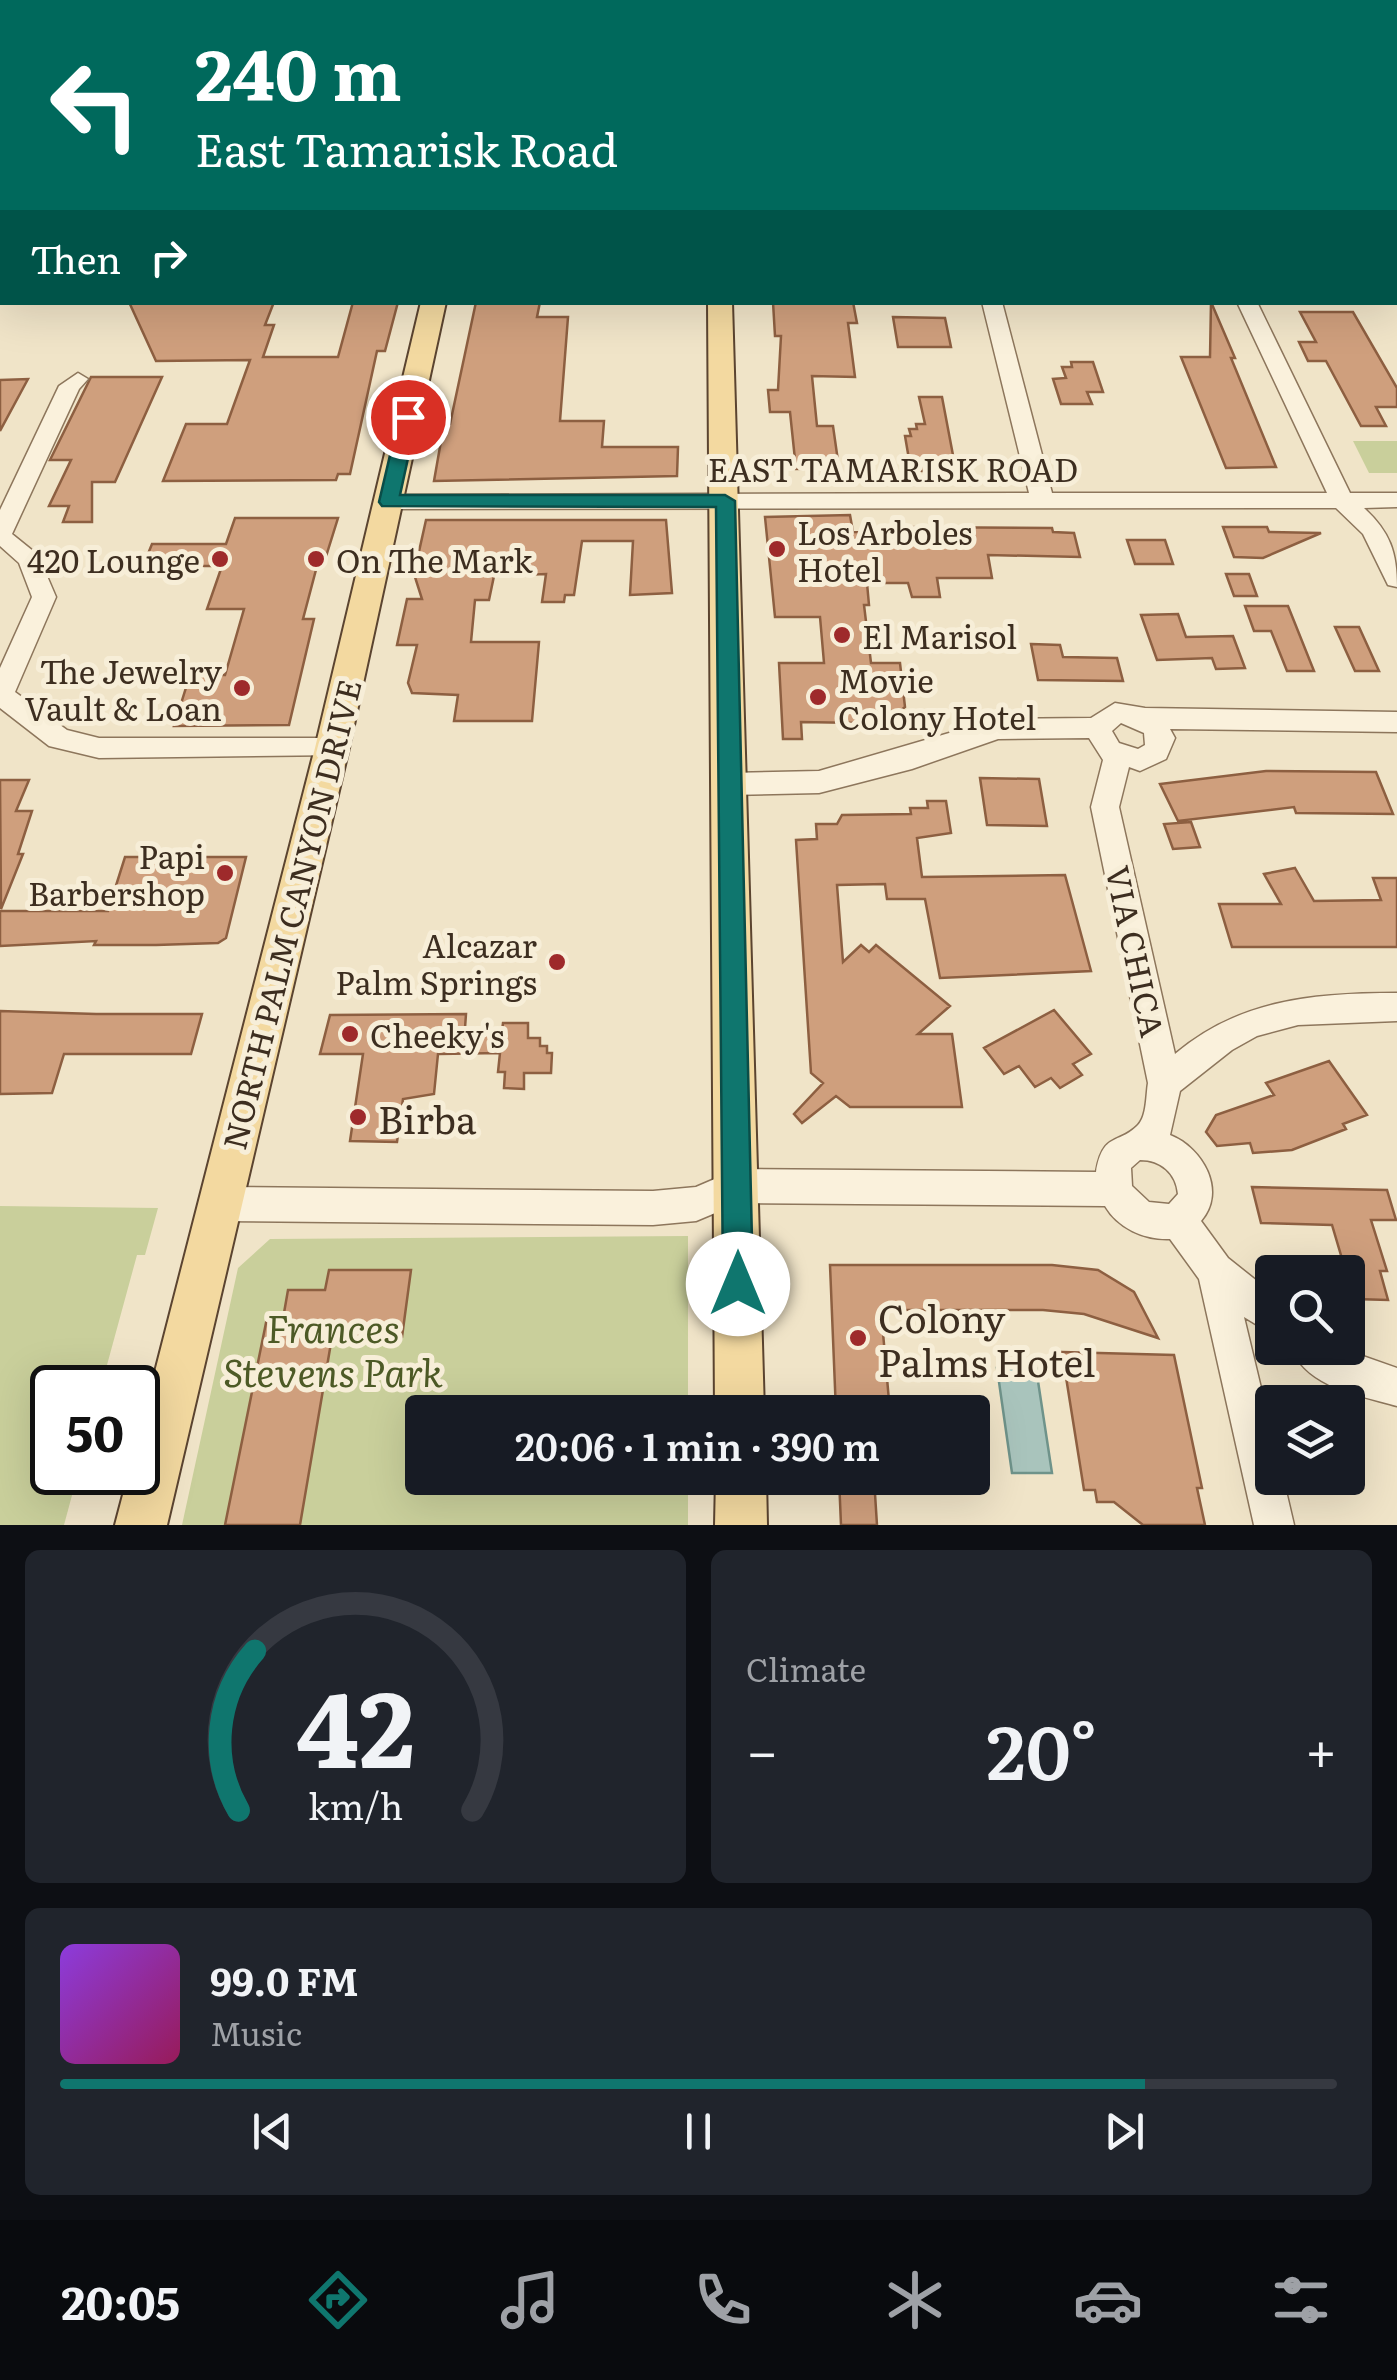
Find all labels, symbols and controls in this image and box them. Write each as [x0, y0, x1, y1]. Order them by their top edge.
text: 240 m [195, 19, 402, 123]
icon: left [30, 40, 160, 170]
text: East Tamarisk Road [195, 114, 618, 181]
text: Then [30, 229, 121, 286]
icon: right [141, 230, 196, 285]
pin [366, 375, 451, 460]
icon: arrive [381, 390, 436, 445]
street label: EAST TAMARISK ROAD [708, 444, 1078, 492]
place label: Los Arboles Hotel [797, 507, 973, 592]
place label: 420 Lounge [27, 535, 200, 583]
place label: On The Mark [336, 535, 533, 583]
marker: Los Arboles Hotel [766, 538, 788, 560]
marker: 420 Lounge [209, 548, 231, 570]
marker: On The Mark [305, 548, 327, 570]
place label: El Marisol [862, 611, 1017, 659]
marker: El Marisol [831, 624, 853, 646]
place label: The Jewelry Vault & Loan [25, 646, 223, 731]
place label: Movie Colony Hotel [838, 655, 1036, 740]
street label: NORTH PALM CANYON DRIVE [208, 674, 372, 1154]
marker: The Jewelry Vault & Loan [231, 677, 253, 699]
marker: Movie Colony Hotel [807, 686, 829, 708]
place label: Papi Barbershop [28, 831, 205, 916]
street label: VIA CHICA [1095, 861, 1179, 1042]
marker: Papi Barbershop [214, 862, 236, 884]
place label: Alcazar Palm Springs [335, 920, 537, 1005]
marker: Alcazar Palm Springs [546, 951, 568, 973]
place label: Cheeky's [370, 1010, 505, 1058]
marker: Cheeky's [339, 1023, 361, 1045]
place label: Birba [378, 1089, 477, 1146]
marker: Birba [347, 1106, 369, 1128]
position arrow [686, 1232, 790, 1336]
map controls [1255, 1255, 1365, 1495]
button: search [1255, 1255, 1365, 1365]
place label: Colony Palms Hotel [878, 1288, 1095, 1389]
park label: Frances Stevens Park [223, 1298, 443, 1399]
marker: Colony Palms Hotel [847, 1327, 869, 1349]
speed limit sign: 50 [30, 1365, 160, 1495]
button: layers [1255, 1385, 1365, 1495]
text: 20:06 · 1 min · 390 m [515, 1416, 880, 1473]
text: Climate [746, 1644, 866, 1692]
text: 42 [296, 1646, 415, 1800]
text: 20° [986, 1692, 1097, 1803]
text: − [746, 1707, 778, 1789]
text: + [1305, 1707, 1337, 1789]
text: km/h [308, 1778, 403, 1831]
text: 99.0 FM [210, 1951, 358, 2008]
text: Music [210, 2008, 302, 2056]
icon: previous [245, 2104, 300, 2159]
icon: pause [671, 2104, 726, 2159]
icon: next [1097, 2104, 1152, 2159]
icon: directions [303, 2265, 373, 2335]
icon: music [495, 2265, 565, 2335]
icon: phone [688, 2265, 758, 2335]
icon: climate [880, 2265, 950, 2335]
icon: car [1073, 2265, 1143, 2335]
icon: filters [1266, 2265, 1336, 2335]
text: 20:05 [61, 2267, 180, 2334]

